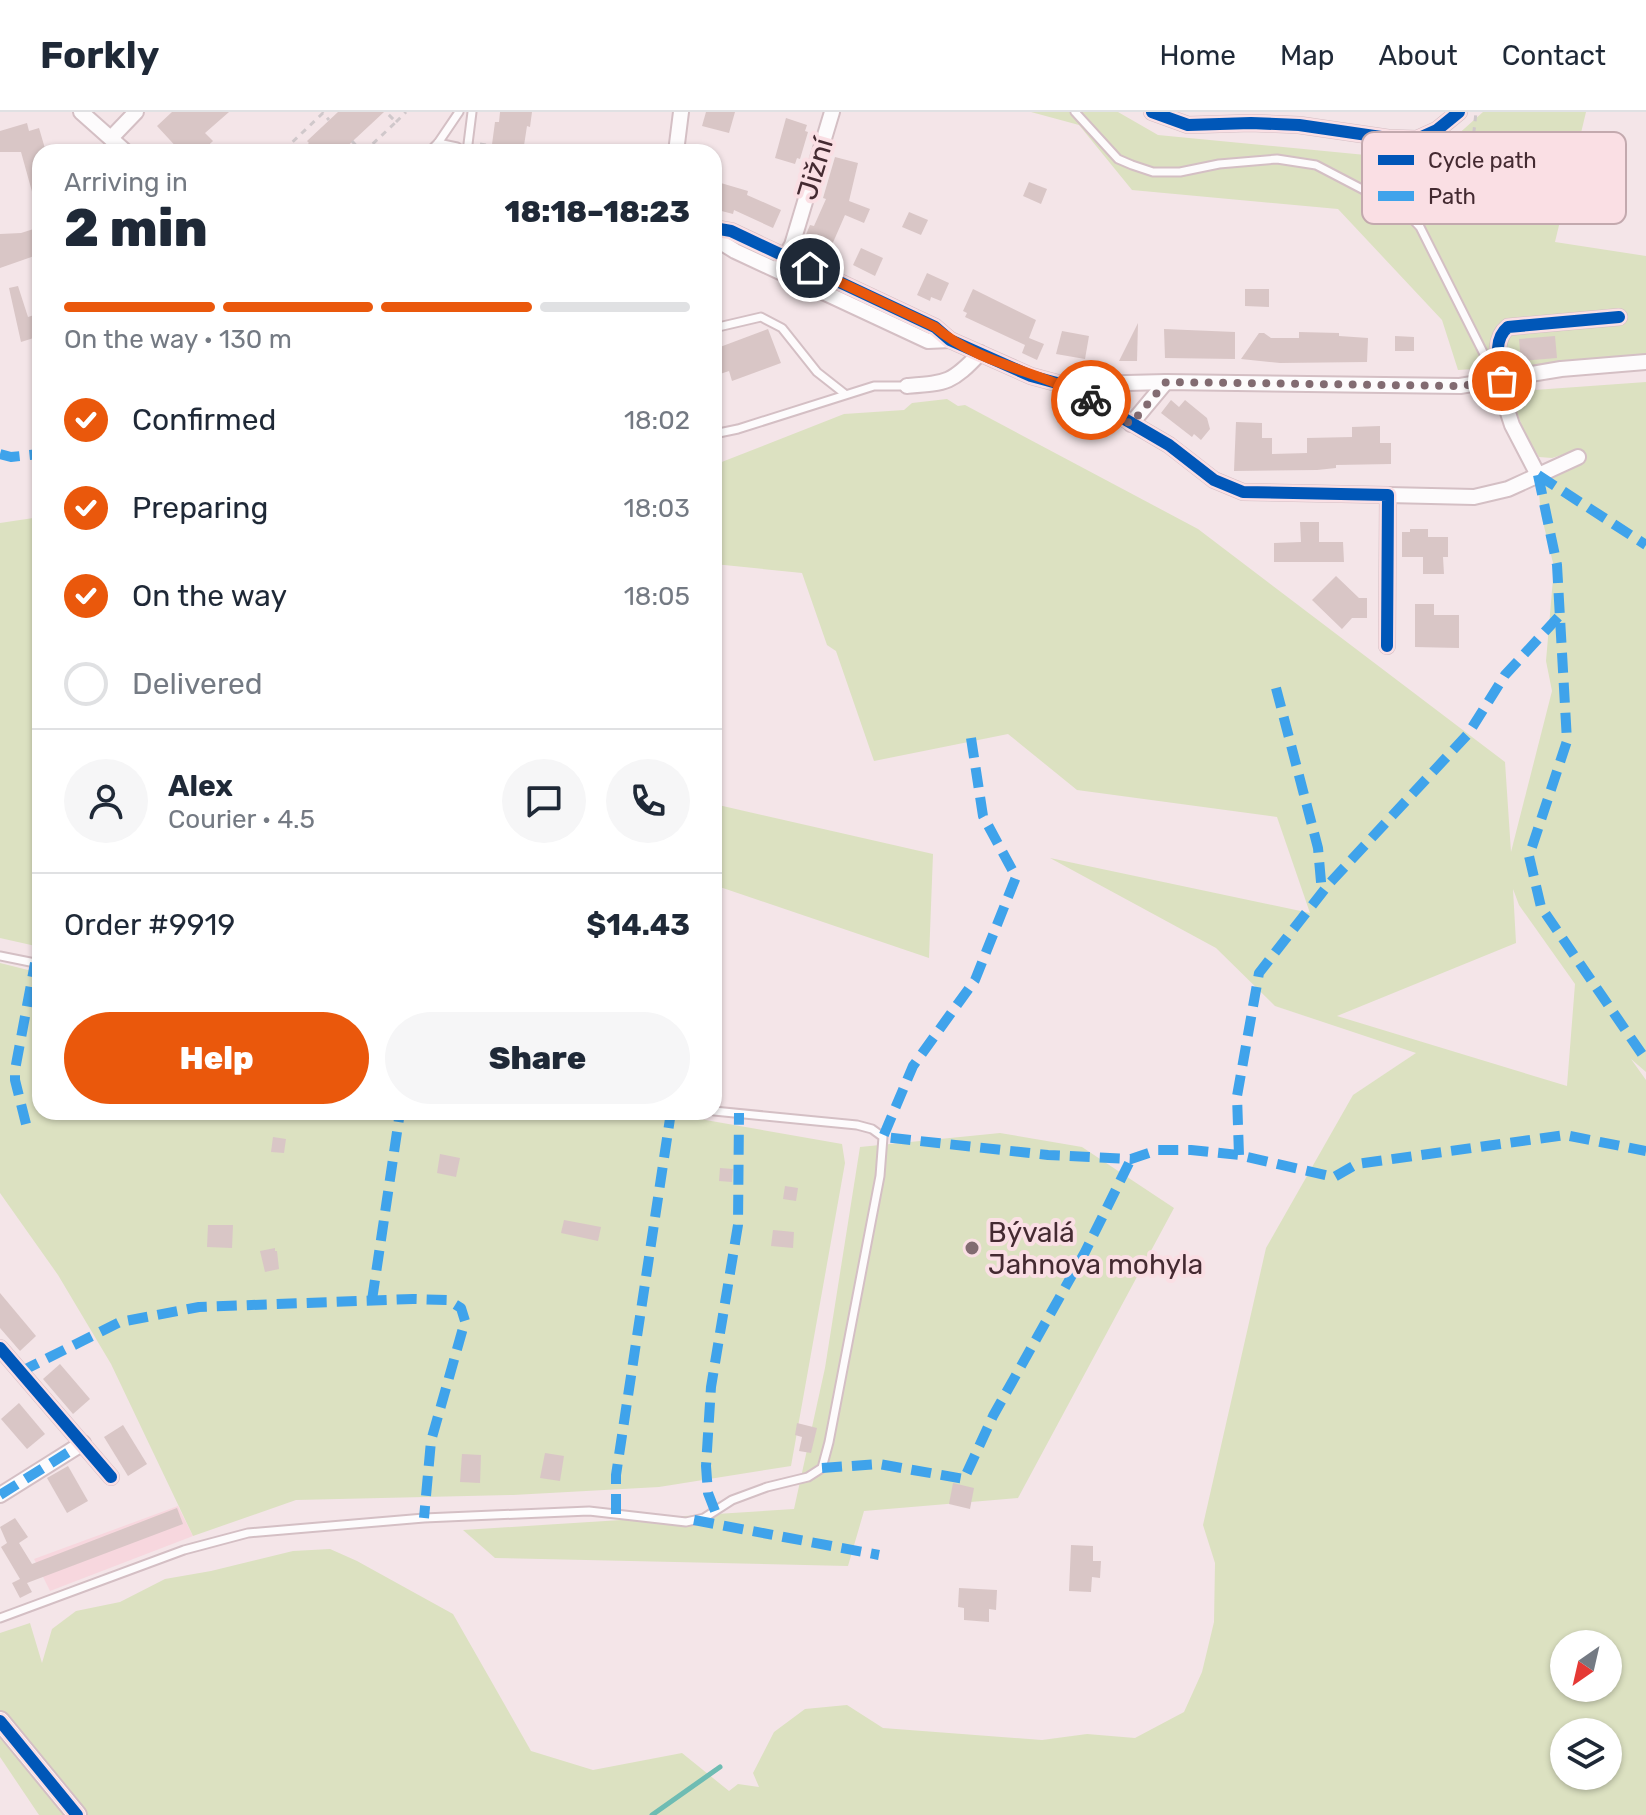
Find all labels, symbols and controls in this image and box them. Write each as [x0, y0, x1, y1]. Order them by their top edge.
text: Forkly [40, 32, 159, 78]
text: Home [1159, 39, 1236, 72]
text: Map [1280, 39, 1334, 72]
text: About [1378, 39, 1458, 72]
text: Contact [1502, 39, 1606, 72]
legend [1362, 132, 1626, 224]
street label: Jižní [790, 133, 840, 204]
text: Cycle path [1428, 147, 1537, 174]
text: Arriving in [64, 167, 188, 198]
text: Path [1428, 183, 1476, 210]
text: 18:18–18:23 [505, 194, 690, 230]
text: 2 min [64, 197, 208, 259]
pin [776, 234, 844, 302]
icon: home [788, 246, 832, 290]
text: On the way · 130 m [64, 324, 292, 355]
pin [1468, 347, 1536, 415]
icon: bag [1480, 359, 1524, 403]
courier [1051, 360, 1131, 440]
icon: bike [1069, 378, 1113, 422]
icon: check [64, 398, 108, 442]
text: Confirmed [132, 402, 276, 438]
text: 18:02 [624, 405, 690, 436]
icon: check [64, 486, 108, 530]
text: Preparing [132, 490, 268, 526]
text: 18:03 [624, 493, 690, 524]
icon: check [64, 574, 108, 618]
text: On the way [132, 578, 287, 614]
text: 18:05 [624, 581, 690, 612]
text: Delivered [132, 666, 263, 702]
button: person [64, 759, 148, 843]
button: chat [502, 759, 586, 843]
button: phone [606, 759, 690, 843]
text: Alex [168, 768, 233, 804]
text: Courier · 4.5 [168, 804, 315, 835]
text: Order #9919 [64, 907, 235, 943]
text: $14.43 [586, 907, 690, 943]
button: Help [64, 1012, 369, 1104]
button: Share [385, 1012, 690, 1104]
place label: Bývalá Jahnova mohyla [988, 1216, 1203, 1281]
marker: Bývalá Jahnova mohyla [963, 1239, 981, 1257]
north arrow [1550, 1630, 1622, 1702]
map controls [1550, 1630, 1622, 1790]
button: layers [1550, 1718, 1622, 1790]

